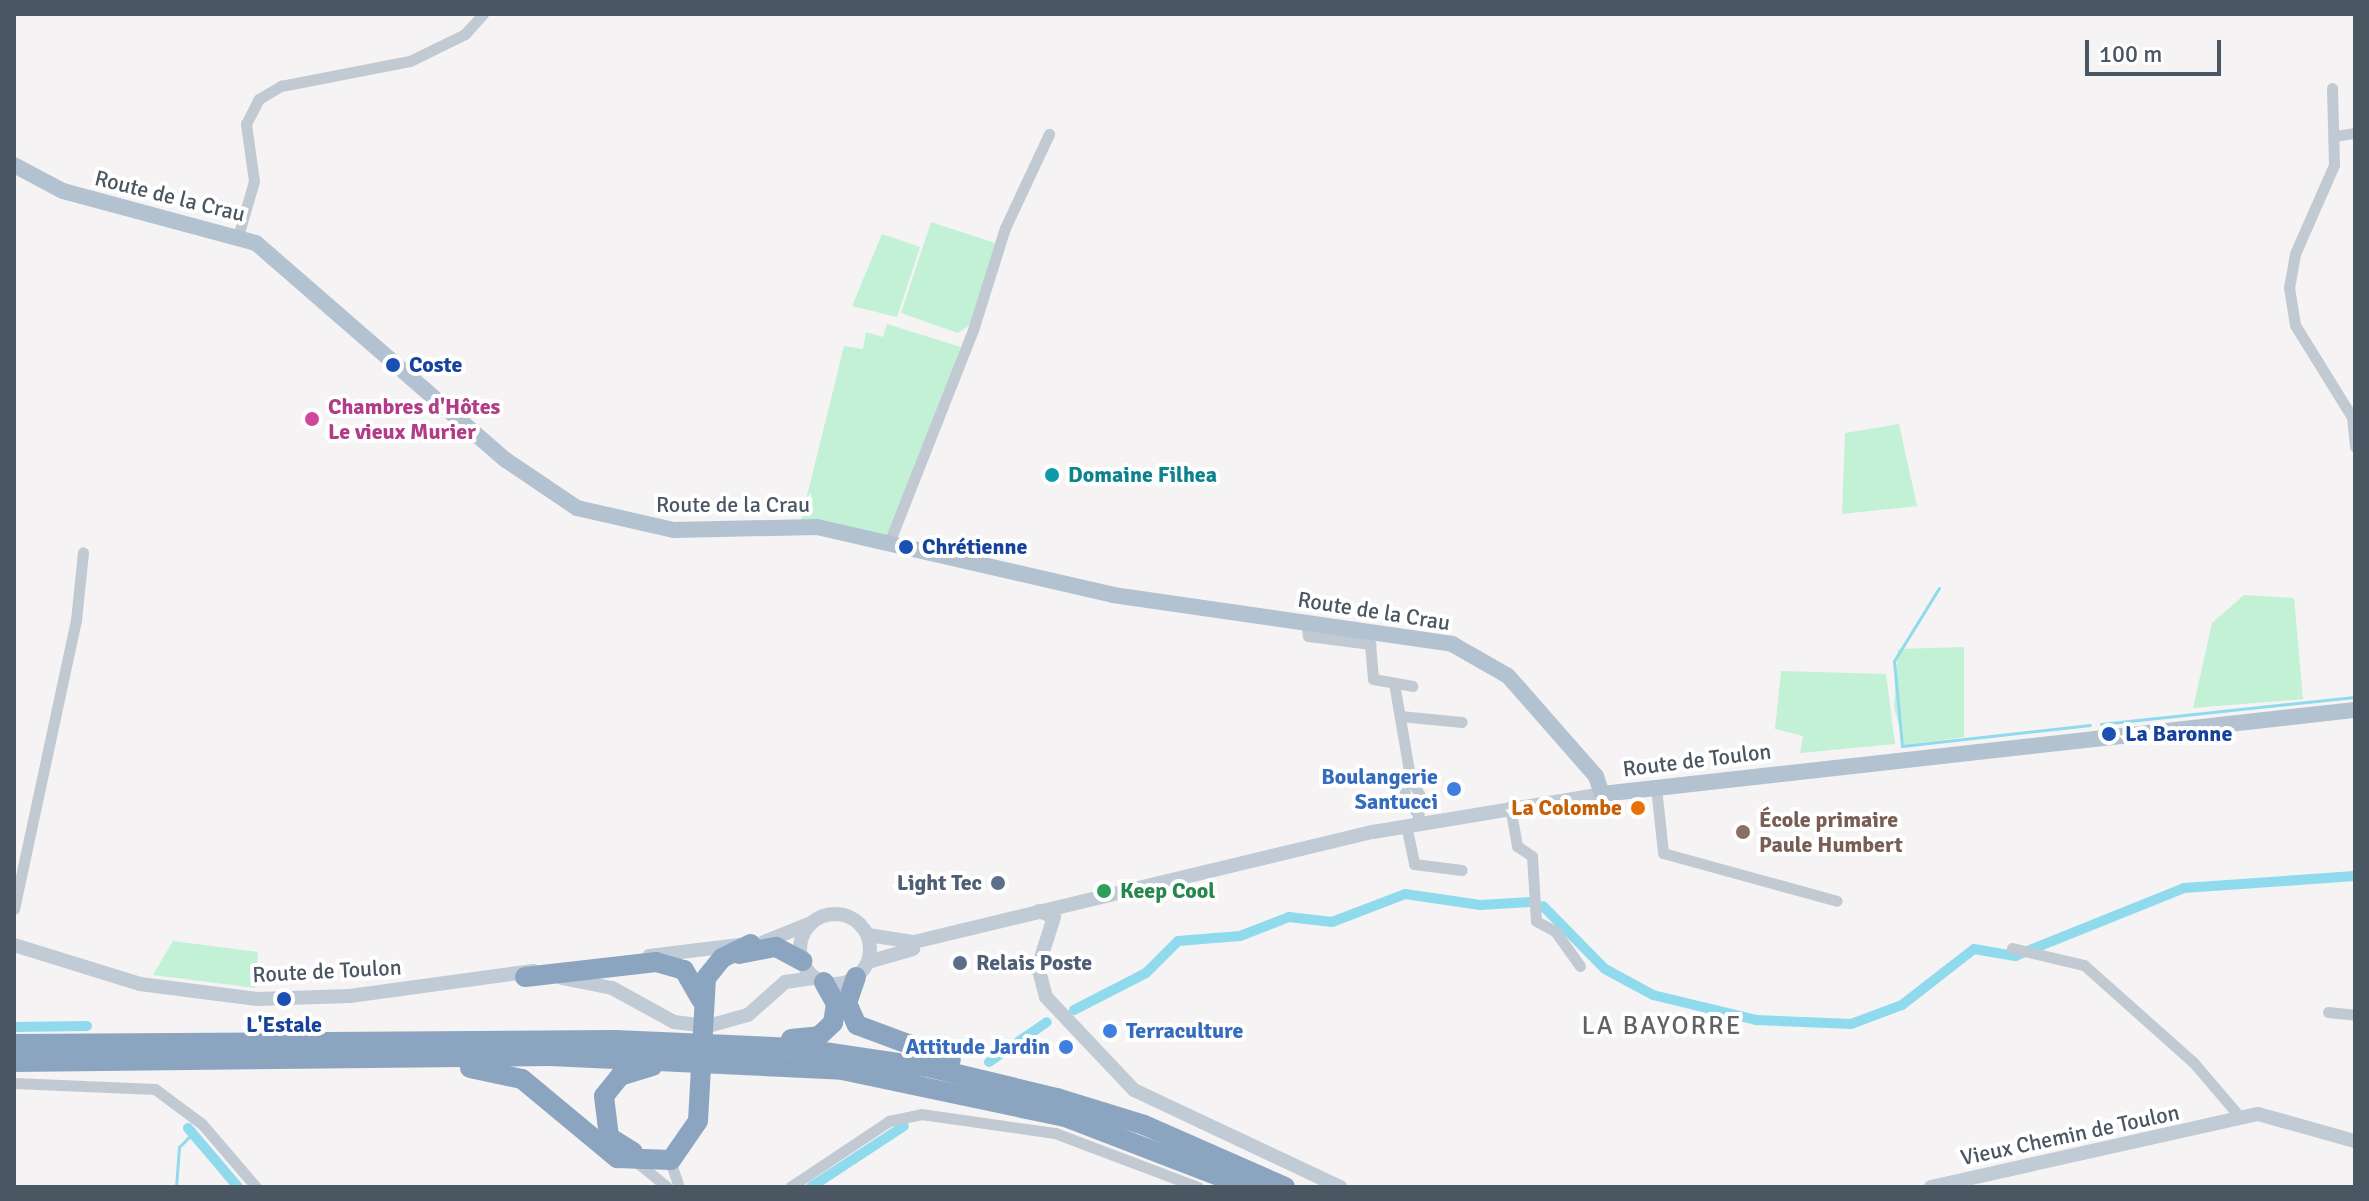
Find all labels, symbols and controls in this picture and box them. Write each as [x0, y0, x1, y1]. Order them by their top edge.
scale bar [2089, 24, 2225, 74]
text: 100 m [2099, 39, 2162, 69]
street label: Route de la Crau [92, 165, 248, 227]
place label: Coste [409, 352, 463, 378]
marker: Coste [384, 356, 402, 374]
place label: Chambres d'Hôtes Le vieux Murier [328, 393, 500, 444]
marker: Chambres d'Hôtes Le vieux Murier [303, 410, 321, 428]
place label: Domaine Filhea [1068, 462, 1217, 488]
marker: Domaine Filhea [1043, 466, 1061, 484]
street label: Route de la Crau [656, 492, 810, 518]
place label: Chrétienne [922, 534, 1027, 560]
marker: Chrétienne [897, 538, 915, 556]
street label: Route de la Crau [1296, 586, 1452, 636]
place label: La Baronne [2125, 721, 2232, 747]
marker: La Baronne [2100, 725, 2118, 743]
street label: Route de Toulon [1621, 738, 1773, 782]
place label: Boulangerie Santucci [1321, 763, 1438, 814]
marker: Boulangerie Santucci [1445, 780, 1463, 798]
place label: La Colombe [1511, 795, 1622, 821]
marker: La Colombe [1629, 799, 1647, 817]
place label: École primaire Paule Humbert [1759, 806, 1903, 858]
marker: École primaire Paule Humbert [1734, 823, 1752, 841]
place label: Light Tec [897, 870, 982, 896]
marker: Light Tec [989, 874, 1007, 892]
place label: Keep Cool [1120, 878, 1215, 904]
marker: Keep Cool [1095, 882, 1113, 900]
place label: Relais Poste [976, 950, 1092, 976]
street label: Route de Toulon [252, 954, 402, 988]
marker: Relais Poste [951, 954, 969, 972]
marker: L'Estale [275, 990, 293, 1008]
district label: LA BAYORRE [1582, 1011, 1742, 1043]
place label: L'Estale [246, 1012, 322, 1038]
place label: Terraculture [1126, 1018, 1243, 1044]
marker: Terraculture [1101, 1022, 1119, 1040]
place label: Attitude Jardin [905, 1034, 1050, 1060]
marker: Attitude Jardin [1057, 1038, 1075, 1056]
street label: Vieux Chemin de Toulon [1958, 1099, 2182, 1171]

